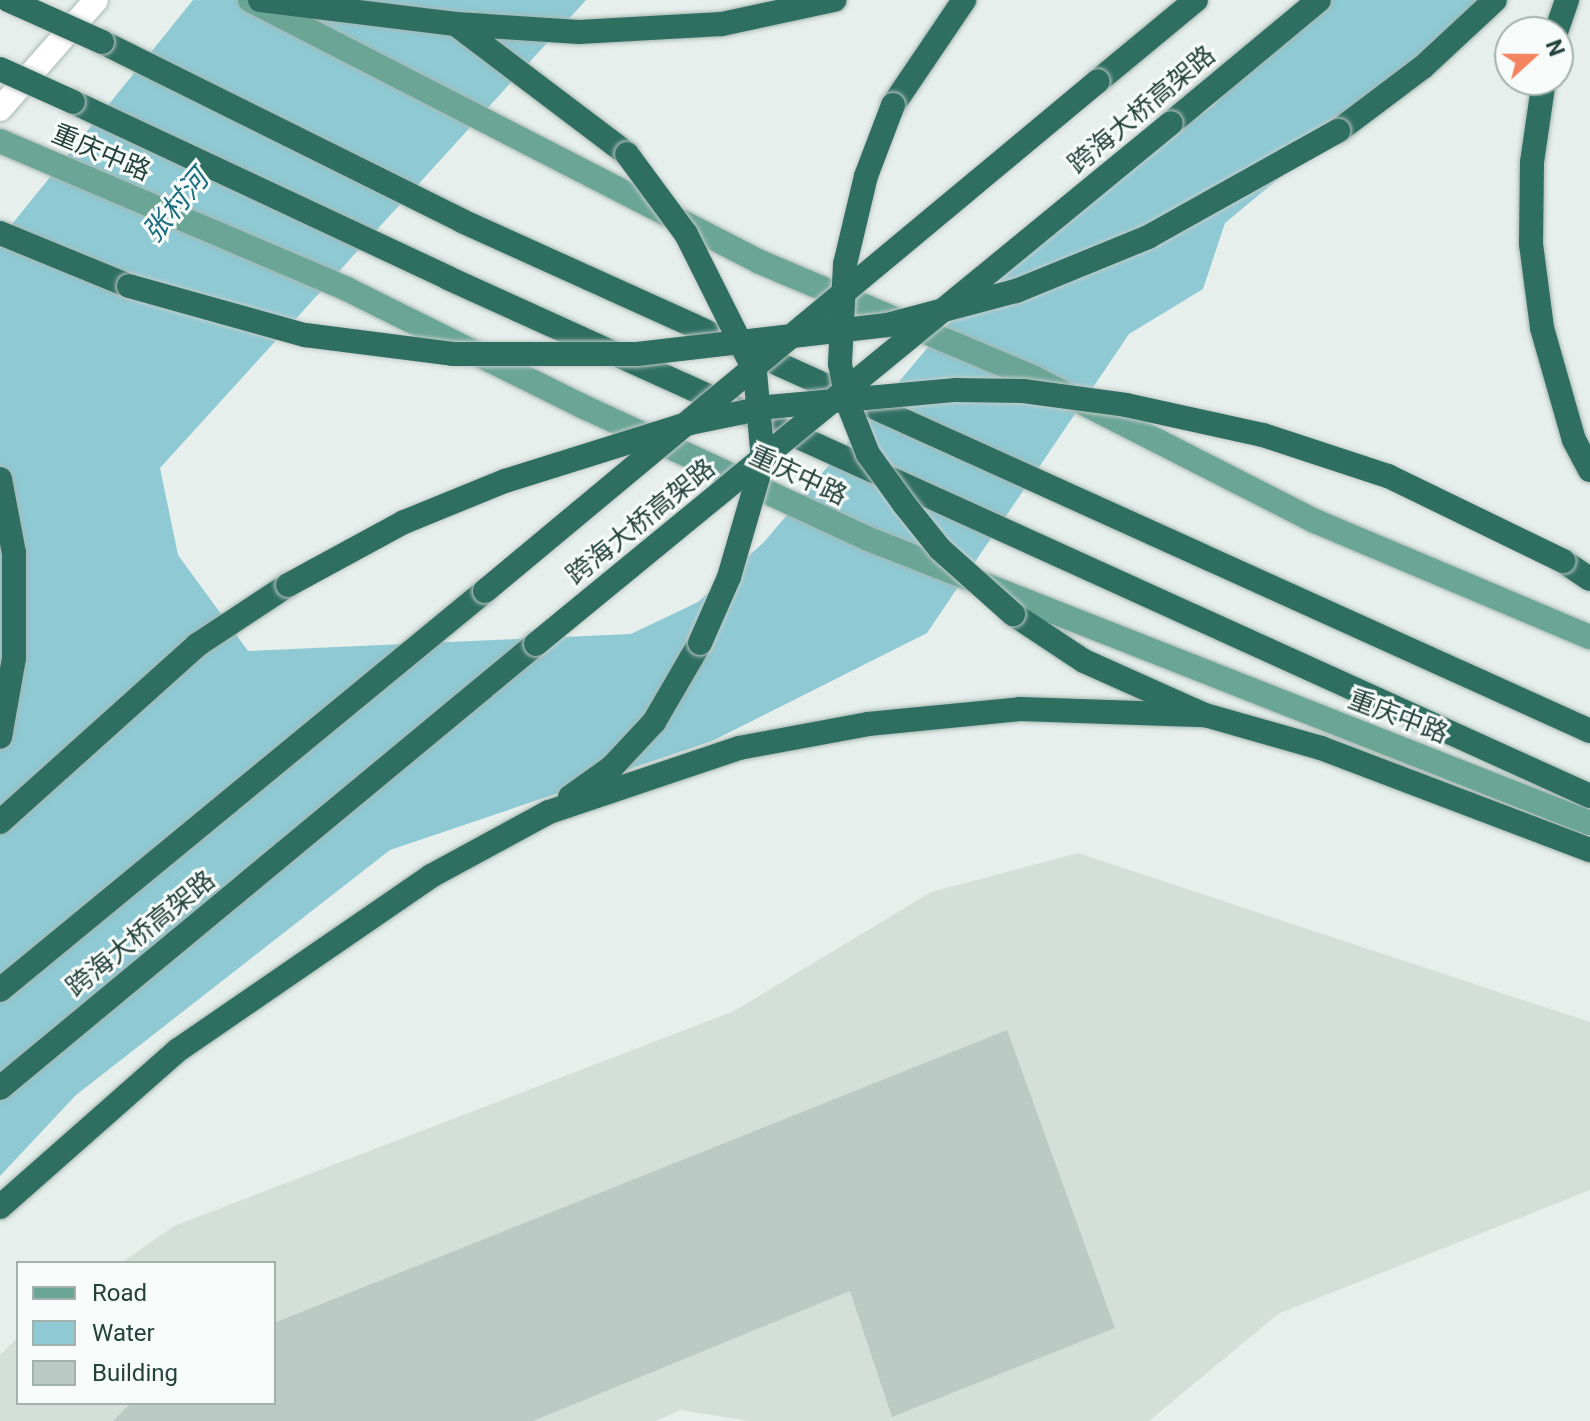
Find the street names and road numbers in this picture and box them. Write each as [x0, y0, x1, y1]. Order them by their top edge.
street label: 跨海大桥高架路 [1062, 40, 1222, 180]
street label: 重庆中路 [47, 118, 155, 188]
street label: 重庆中路 [744, 440, 852, 512]
street label: 跨海大桥高架路 [560, 453, 722, 591]
street label: 重庆中路 [1344, 684, 1452, 750]
street label: 跨海大桥高架路 [60, 865, 222, 1003]

